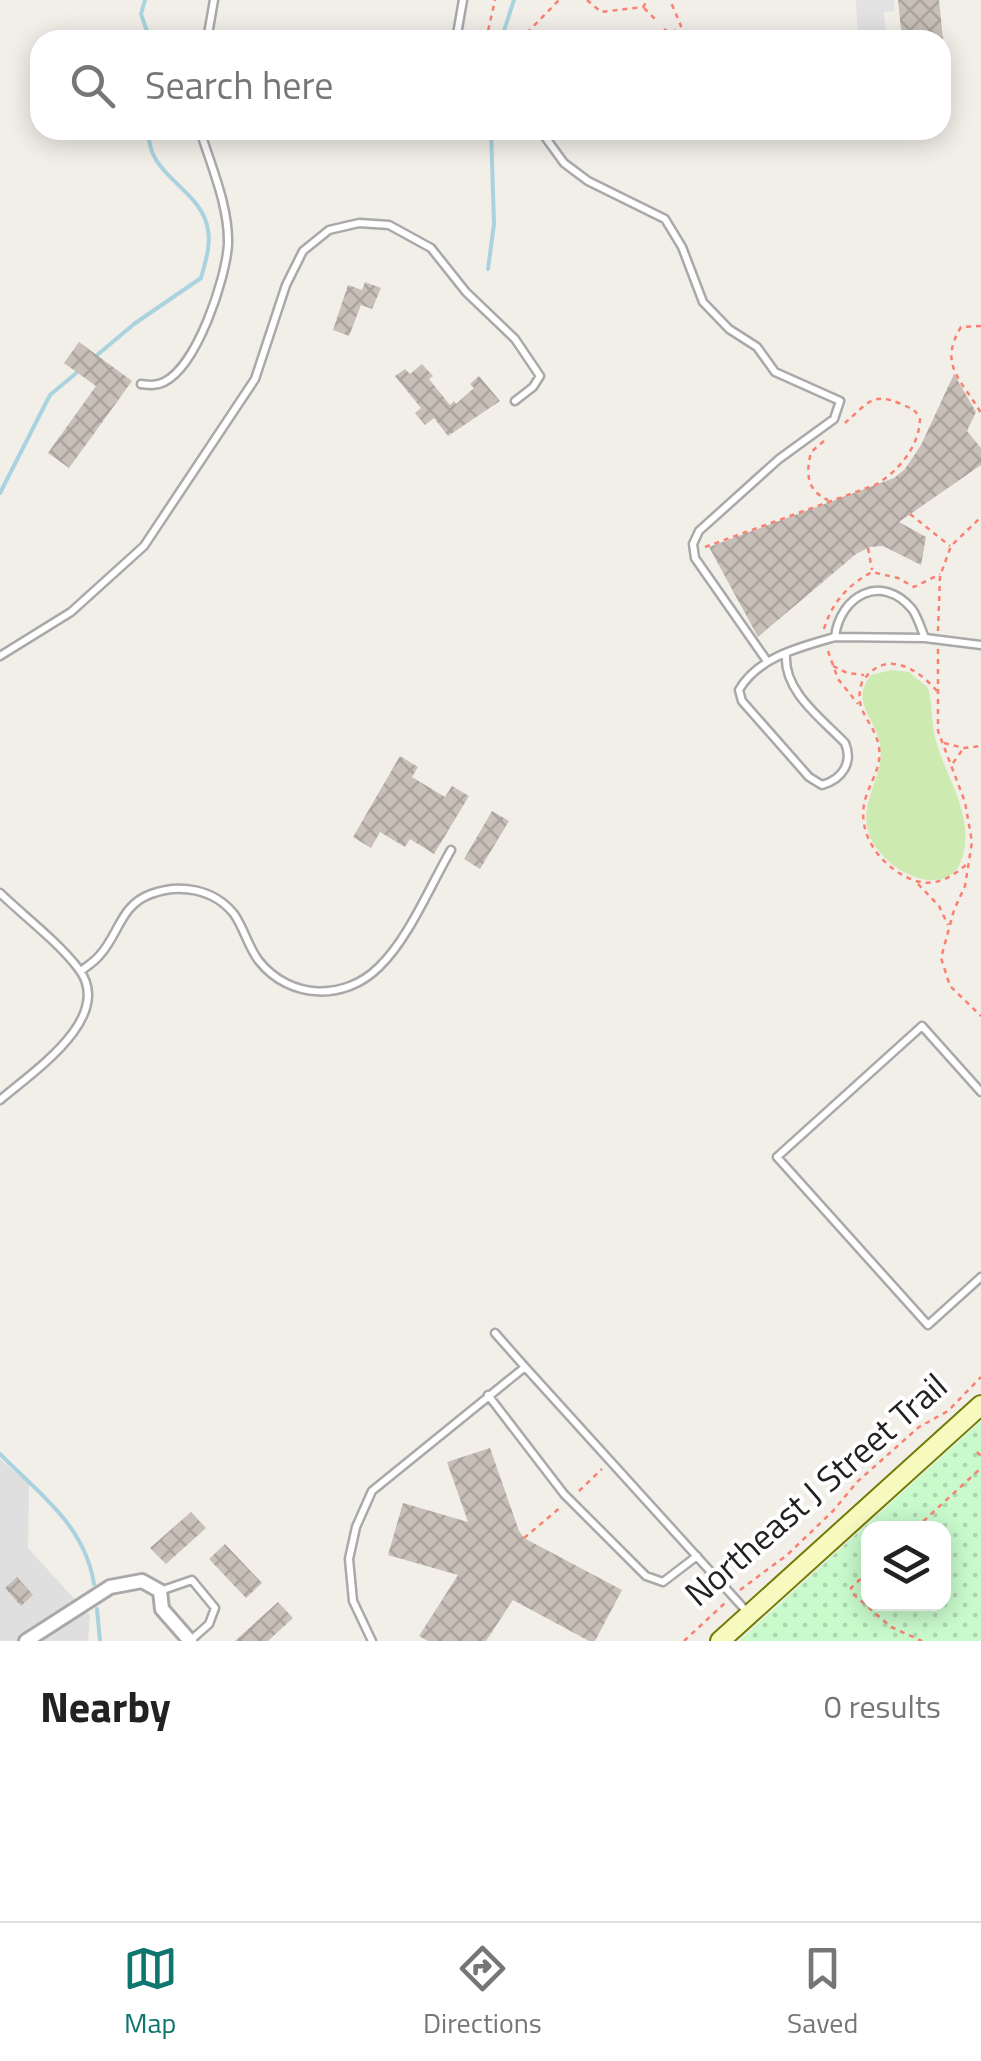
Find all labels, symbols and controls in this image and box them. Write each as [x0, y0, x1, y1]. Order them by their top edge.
search box [30, 30, 951, 140]
text: Search here [145, 56, 333, 114]
icon: search [65, 58, 120, 113]
street label: Northeast J Street Trail [672, 1360, 959, 1619]
map controls [861, 1521, 951, 1611]
button: layers [861, 1521, 951, 1611]
text: Nearby [40, 1674, 171, 1738]
text: 0 results [824, 1682, 941, 1730]
tab: Map [123, 1941, 178, 2044]
tab: Directions [423, 1941, 542, 2044]
tab: Saved [787, 1941, 858, 2044]

